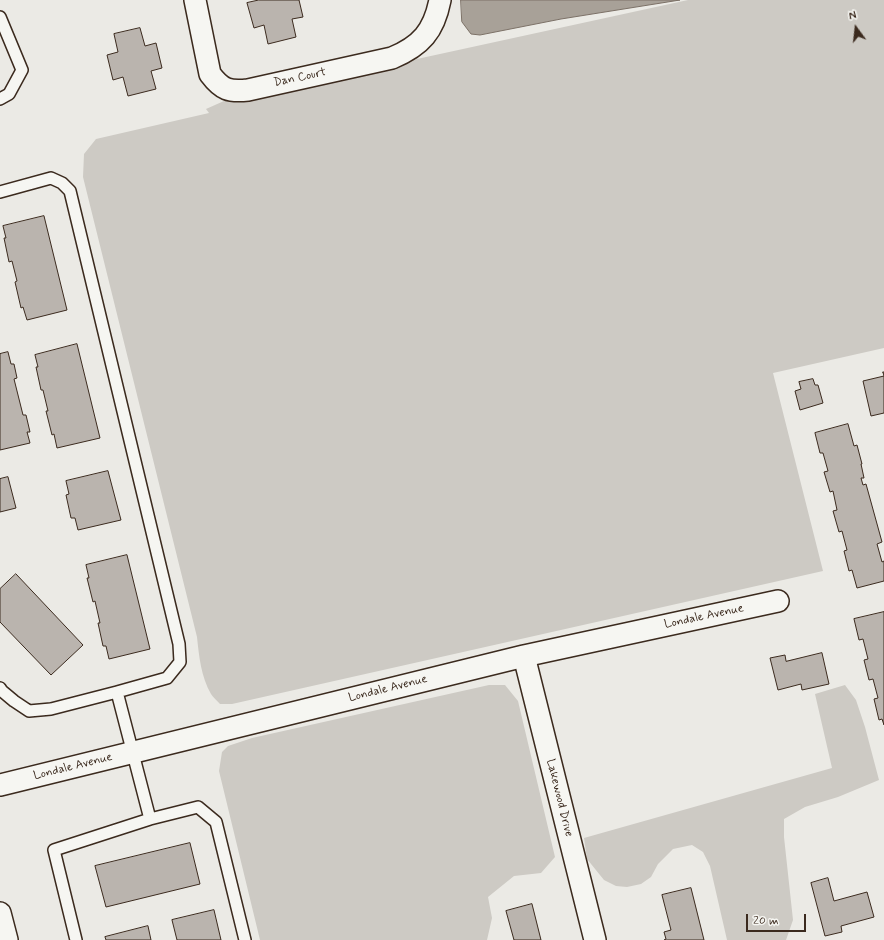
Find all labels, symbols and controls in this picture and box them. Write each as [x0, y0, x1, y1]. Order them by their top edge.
north arrow [836, 8, 876, 48]
text: N [848, 9, 858, 24]
street label: Dan Court [272, 65, 328, 91]
street label: Londale Avenue [663, 602, 745, 632]
street label: Londale Avenue [347, 672, 429, 706]
street label: Londale Avenue [32, 750, 114, 784]
street label: Lakewood Drive [542, 758, 576, 838]
scale bar [748, 906, 808, 932]
text: 20 m [753, 913, 779, 929]

